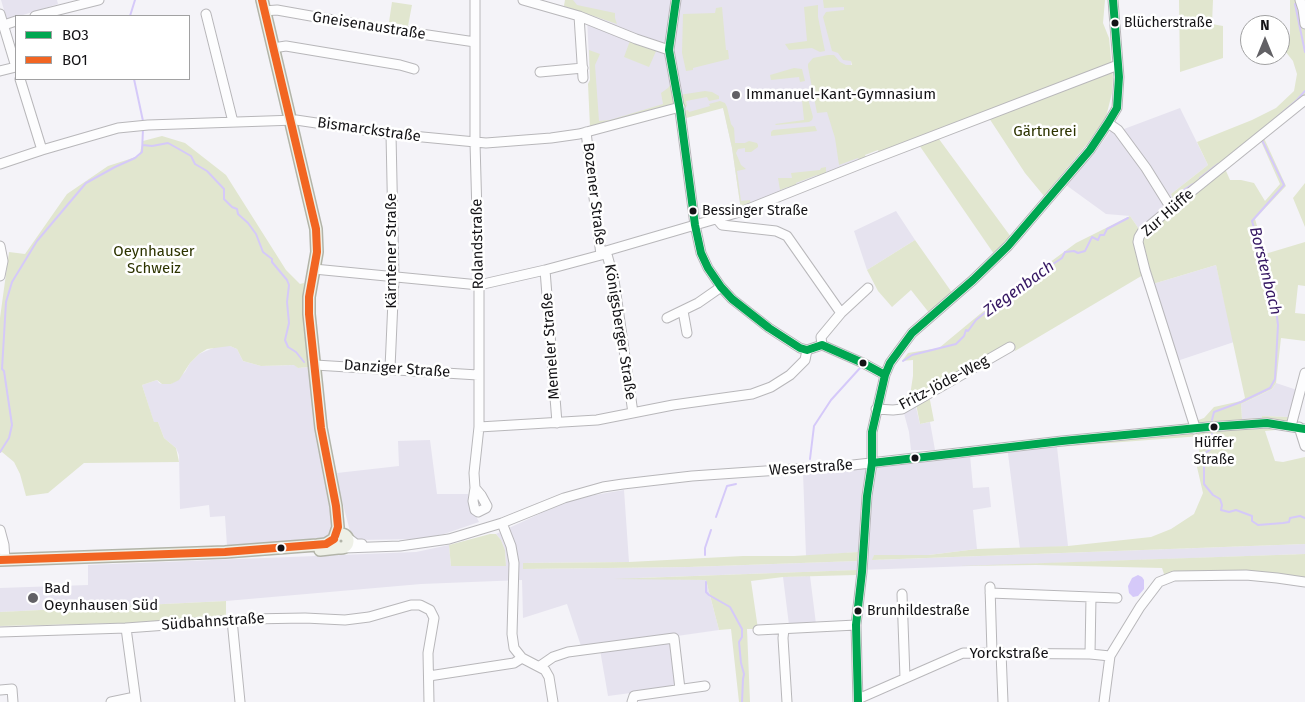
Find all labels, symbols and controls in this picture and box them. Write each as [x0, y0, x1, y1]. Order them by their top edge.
street label: Gneisenaustraße [311, 8, 427, 44]
legend [15, 15, 190, 80]
place label: Blücherstraße [1124, 15, 1213, 31]
north arrow [1240, 15, 1290, 65]
text: N [1260, 17, 1270, 34]
marker: Blücherstraße [1110, 18, 1120, 28]
text: BO3 [62, 26, 89, 44]
text: BO1 [62, 51, 88, 69]
place label: Immanuel-Kant-Gymnasium [746, 86, 936, 104]
marker: Immanuel-Kant-Gymnasium [730, 89, 742, 101]
street label: Bismarckstraße [316, 114, 422, 146]
park label: Gärtnerei [1013, 123, 1077, 141]
street label: Bozener Straße [579, 142, 609, 246]
street label: Zur Hüffe [1138, 186, 1198, 240]
street label: Kärntener Straße [383, 193, 401, 309]
street label: Rolandstraße [468, 198, 488, 290]
place label: Bessinger Straße [702, 203, 808, 219]
marker: Bessinger Straße [688, 206, 698, 216]
water label: Borstenbach [1245, 225, 1285, 317]
park label: Oeynhauser Schweiz [113, 243, 195, 278]
water label: Ziegenbach [980, 257, 1058, 321]
street label: Königsberger Straße [600, 263, 640, 401]
street label: Memeler Straße [538, 292, 564, 400]
street label: Fritz-Jöde-Weg [896, 352, 992, 414]
street label: Danziger Straße [343, 356, 451, 382]
unlabelled marker [858, 358, 868, 368]
marker: Hüffer Straße [1209, 422, 1219, 432]
place label: Hüffer Straße [1193, 435, 1235, 468]
unlabelled marker [910, 453, 920, 463]
street label: Weserstraße [768, 456, 854, 480]
unlabelled marker [276, 543, 286, 553]
place label: Bad Oeynhausen Süd [44, 580, 158, 615]
marker: Bad Oeynhausen Süd [26, 591, 40, 605]
place label: Brunhildestraße [867, 603, 970, 619]
marker: Brunhildestraße [853, 606, 863, 616]
street label: Südbahnstraße [161, 609, 265, 635]
street label: Yorckstraße [969, 645, 1049, 663]

